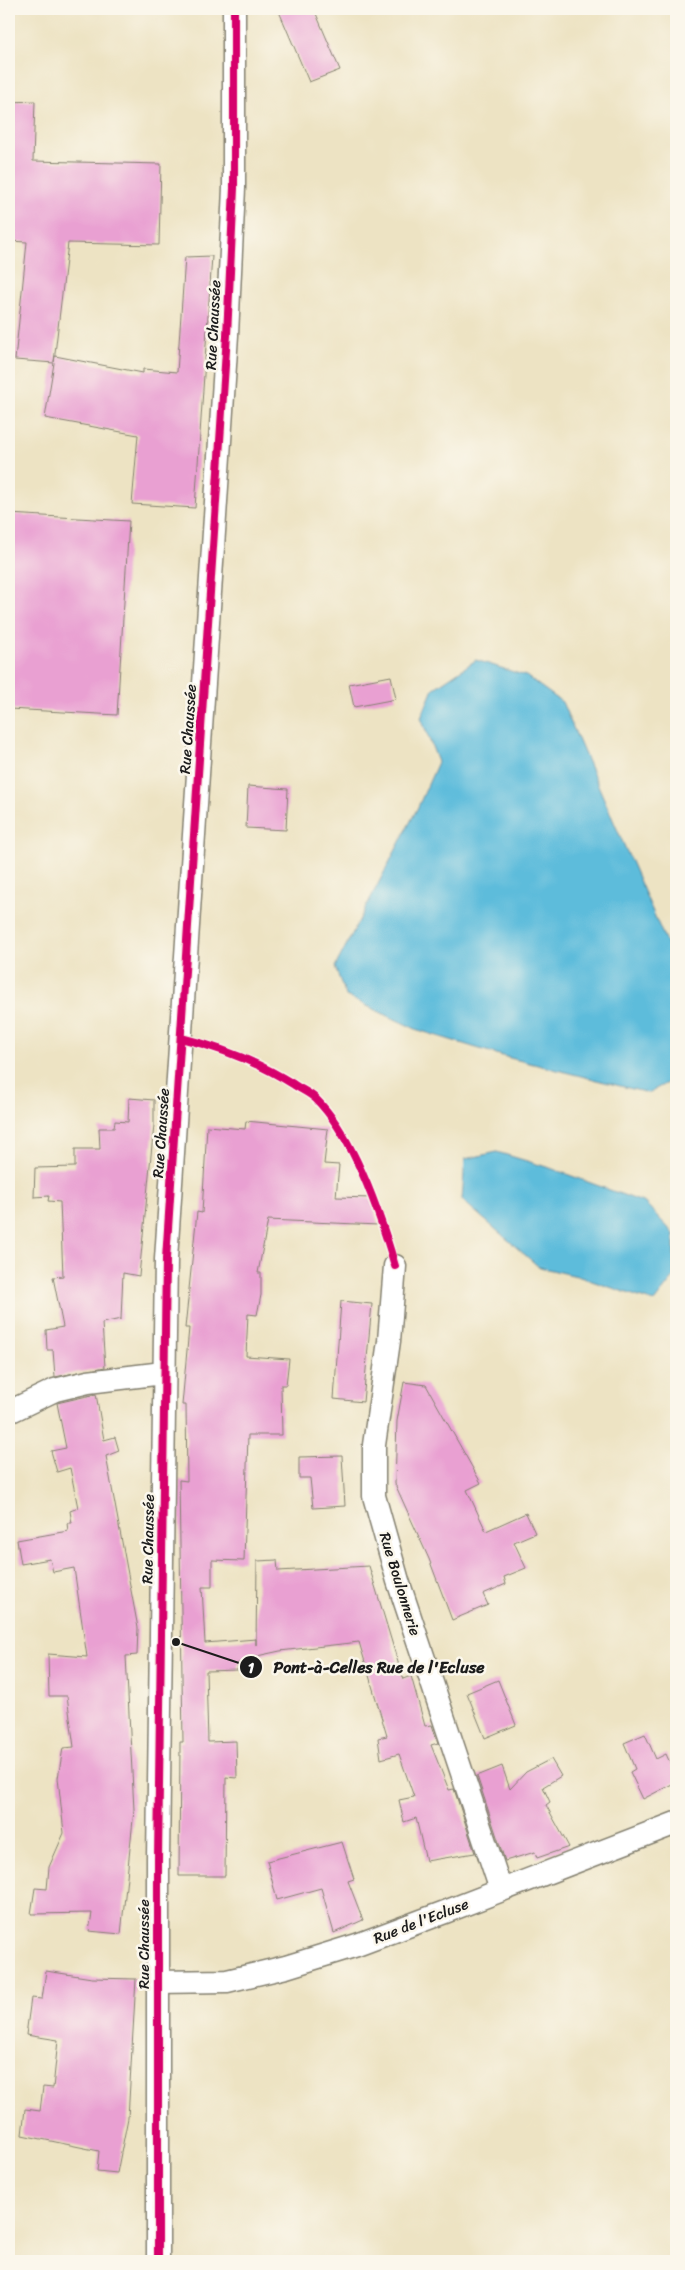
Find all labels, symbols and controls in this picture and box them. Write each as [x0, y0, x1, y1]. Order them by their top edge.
street label: Rue Chaussée [198, 279, 228, 371]
street label: Rue Chaussée [172, 683, 204, 775]
street label: Rue Chaussée [145, 1087, 177, 1179]
street label: Rue Chaussée [134, 1493, 162, 1584]
street label: Rue Boulonnerie [372, 1529, 428, 1639]
callout: Pont-à-Celles Rue de l'Ecluse [238, 1652, 494, 1683]
text: Pont-à-Celles Rue de l'Ecluse [273, 1653, 485, 1682]
text: 1 [248, 1655, 255, 1681]
street label: Rue de l'Ecluse [369, 1891, 473, 1951]
street label: Rue Chaussée [131, 1899, 157, 1989]

